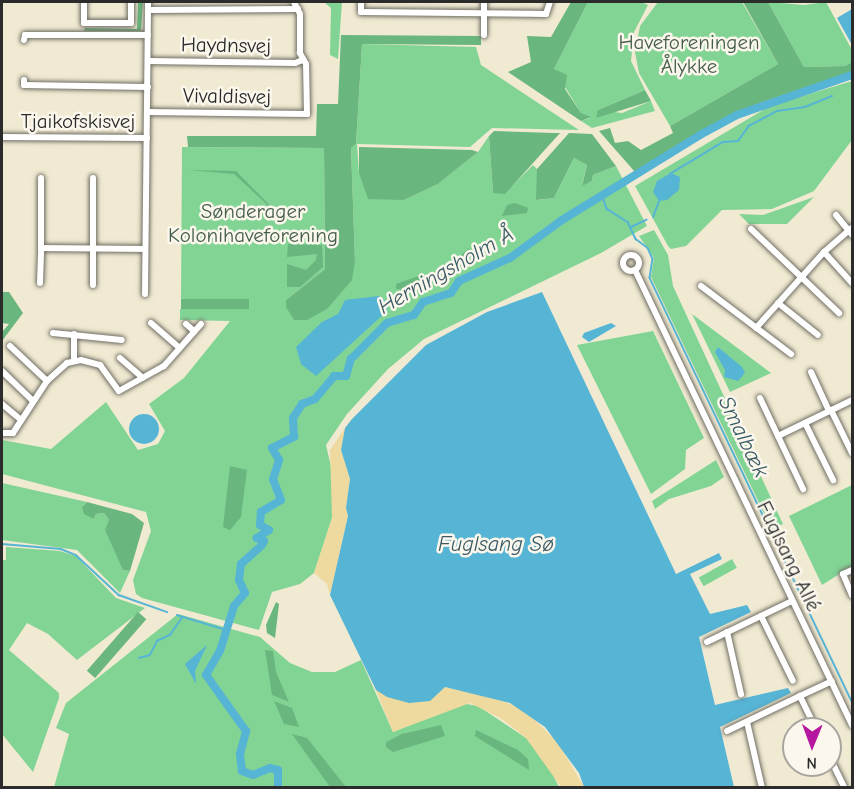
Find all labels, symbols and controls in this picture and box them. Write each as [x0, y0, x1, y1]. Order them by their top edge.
park label: Haveforeningen Ålykke [618, 29, 760, 79]
street label: Haydnsvej [181, 32, 271, 58]
street label: Vivaldisvej [183, 83, 271, 109]
street label: Tjaikofskisvej [21, 108, 135, 134]
park label: Sønderager Kolonihaveforening [168, 198, 338, 248]
water label: Herningsholm Å [373, 221, 519, 321]
water label: Smalbæk [712, 392, 774, 482]
street label: Fuglsang Allé [751, 497, 827, 615]
water label: Fuglsang Sø [438, 532, 554, 558]
north arrow [782, 717, 842, 777]
text: N [806, 754, 817, 772]

